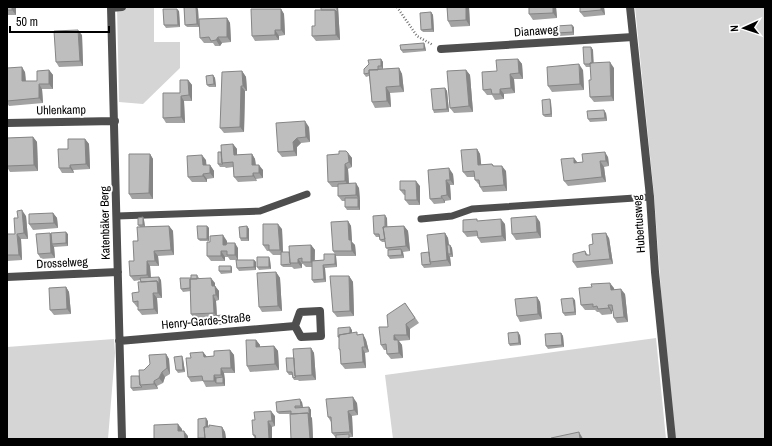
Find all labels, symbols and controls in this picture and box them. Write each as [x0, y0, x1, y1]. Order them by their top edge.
scale bar [10, 8, 109, 34]
north arrow [724, 8, 764, 48]
text: 50 m [16, 14, 38, 30]
street label: Dianaweg [513, 21, 559, 41]
text: N [727, 25, 741, 32]
street label: Uhlenkamp [36, 102, 86, 118]
street label: Katenbäker Berg [96, 185, 114, 260]
street label: Hubertusweg [629, 194, 649, 253]
street label: Drosselweg [36, 254, 89, 272]
street label: Henry-Garde-Straße [161, 309, 251, 333]

